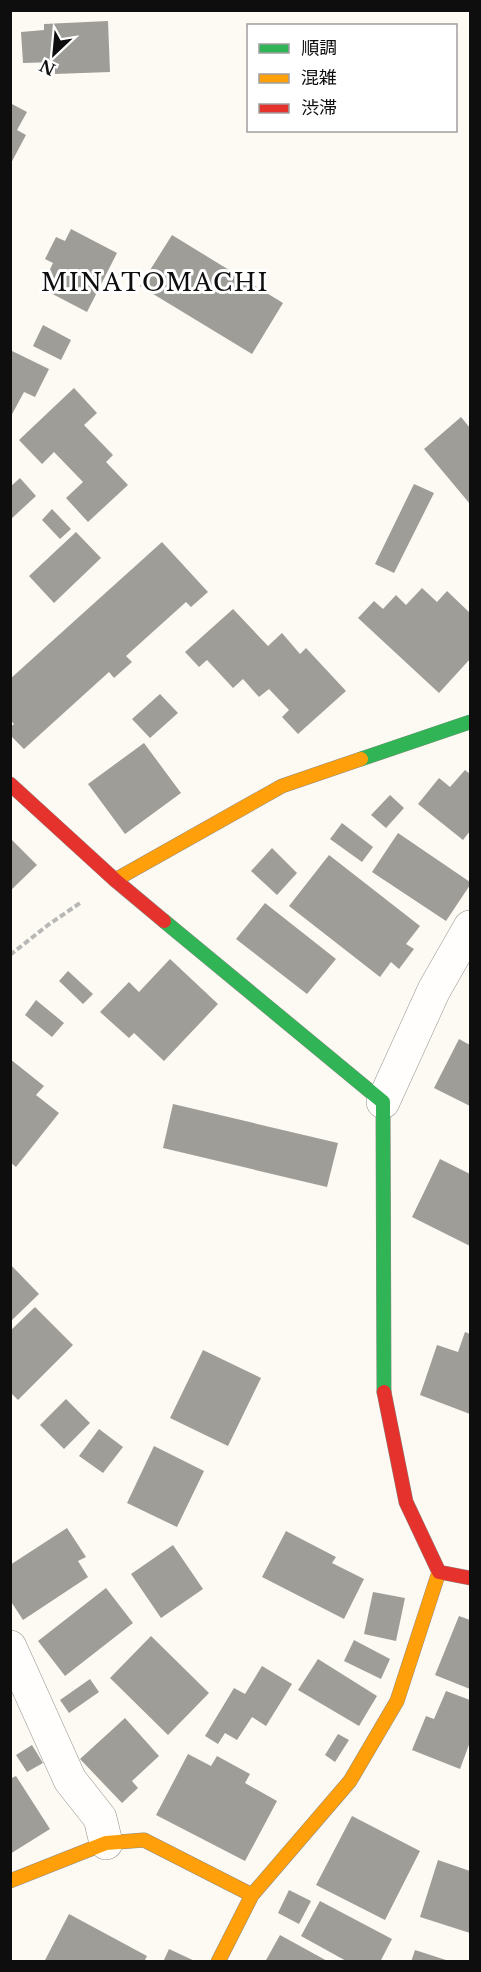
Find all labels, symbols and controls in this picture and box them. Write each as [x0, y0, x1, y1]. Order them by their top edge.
north arrow [24, 24, 84, 84]
legend [247, 24, 457, 132]
text: 順調 [301, 37, 337, 59]
text: N [36, 55, 59, 80]
text: 混雑 [301, 67, 337, 89]
text: 渋滞 [301, 97, 337, 119]
district label: MINATOMACHI [41, 268, 269, 297]

